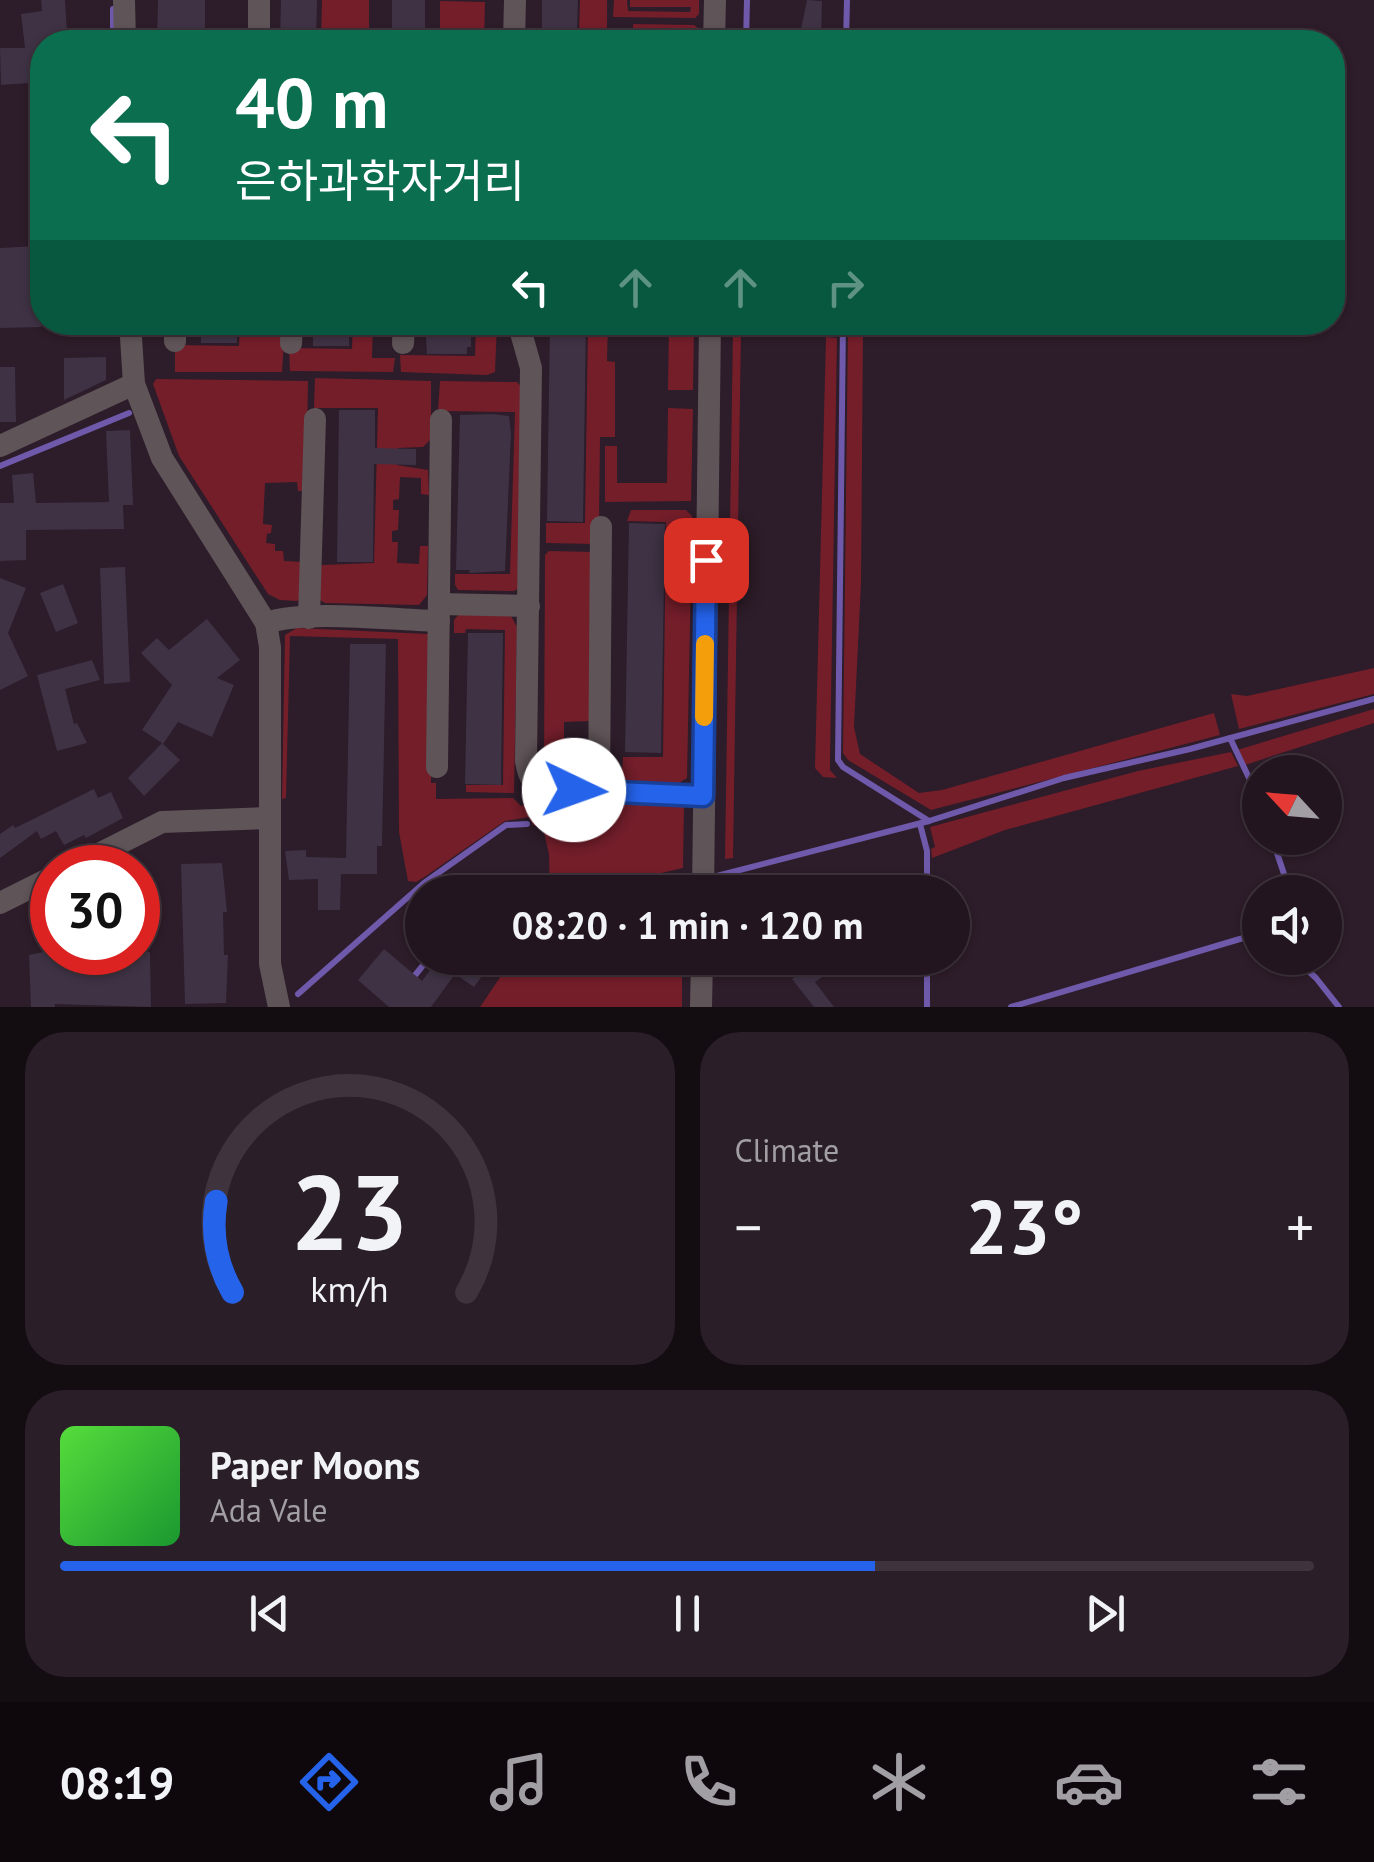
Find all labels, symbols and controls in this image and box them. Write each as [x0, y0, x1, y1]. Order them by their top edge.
text: 40 m [235, 57, 388, 147]
icon: left [70, 70, 200, 200]
text: 은하과학자거리 [235, 151, 525, 209]
icon: left [503, 260, 558, 315]
icon: ahead [608, 260, 663, 315]
icon: ahead [713, 260, 768, 315]
icon: right [818, 260, 873, 315]
pin [664, 518, 749, 603]
icon: arrive [679, 533, 734, 588]
position arrow [522, 738, 626, 842]
north arrow [1242, 755, 1342, 855]
map controls [1242, 755, 1342, 975]
speed limit sign: 30 [30, 845, 160, 975]
button: sound [1242, 875, 1342, 975]
text: 08:20 · 1 min · 120 m [512, 900, 863, 949]
text: Climate [735, 1129, 839, 1171]
text: 23 [291, 1144, 409, 1279]
text: 23° [965, 1178, 1083, 1275]
text: − [735, 1191, 762, 1262]
text: + [1286, 1191, 1314, 1262]
text: km/h [311, 1266, 389, 1312]
text: Paper Moons [210, 1440, 420, 1489]
text: Ada Vale [210, 1489, 327, 1531]
icon: previous [242, 1586, 297, 1641]
icon: pause [660, 1586, 715, 1641]
icon: next [1078, 1586, 1133, 1641]
icon: directions [294, 1747, 364, 1817]
icon: music [484, 1747, 554, 1817]
icon: phone [674, 1747, 744, 1817]
icon: climate [864, 1747, 934, 1817]
icon: car [1054, 1747, 1124, 1817]
icon: filters [1244, 1747, 1314, 1817]
text: 08:19 [60, 1753, 174, 1811]

